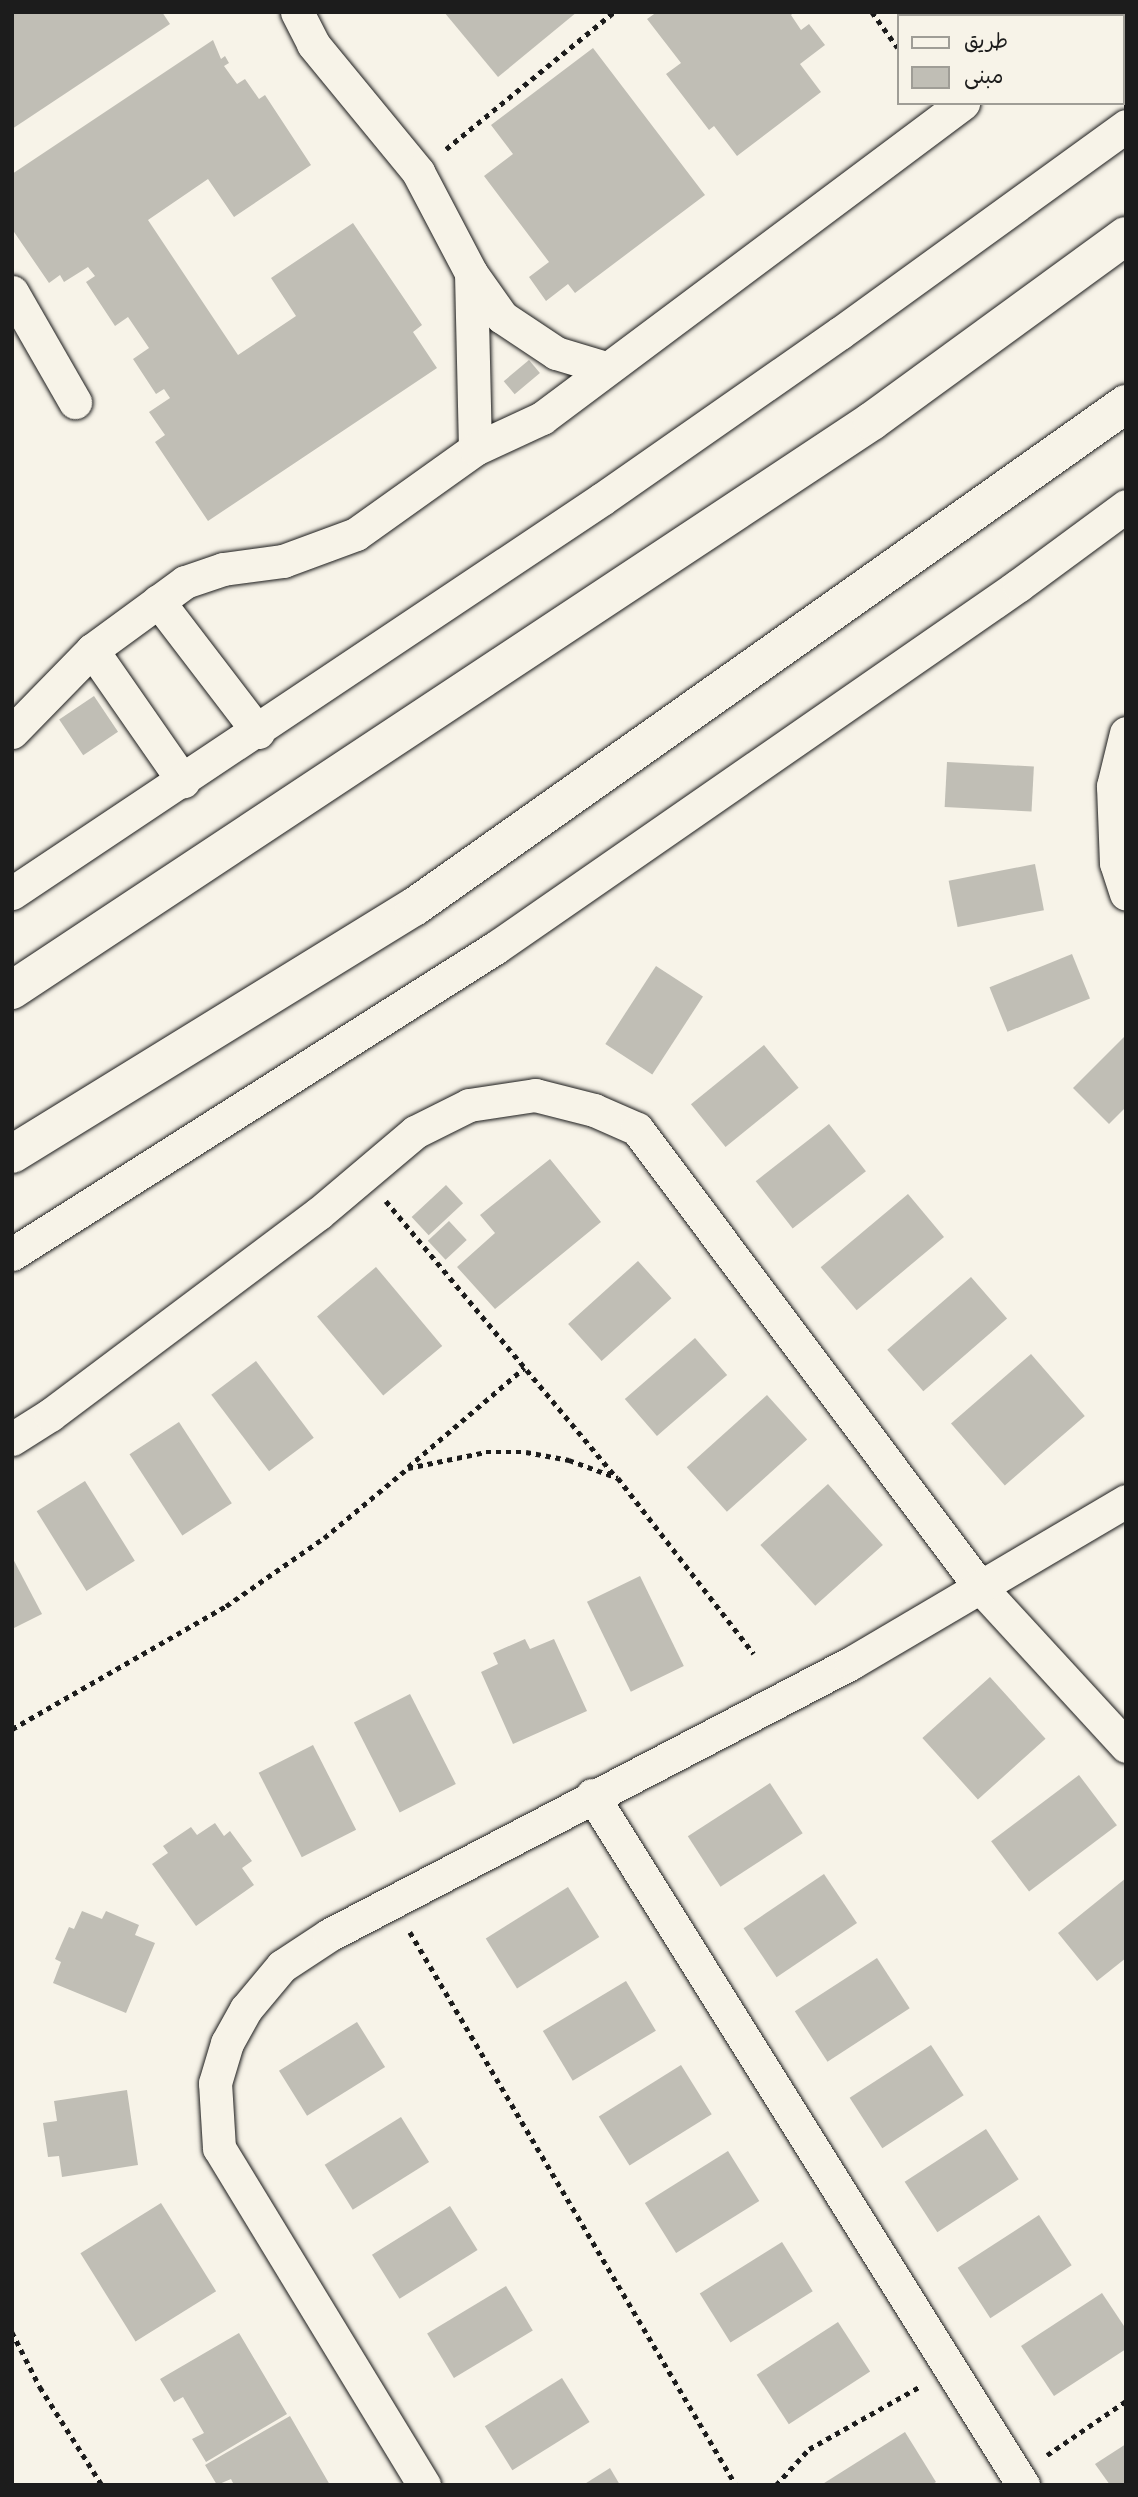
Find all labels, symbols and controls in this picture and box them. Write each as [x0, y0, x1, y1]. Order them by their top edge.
legend [897, 14, 1124, 105]
text: طريق [964, 26, 1008, 53]
text: مبنى [964, 61, 1003, 88]

